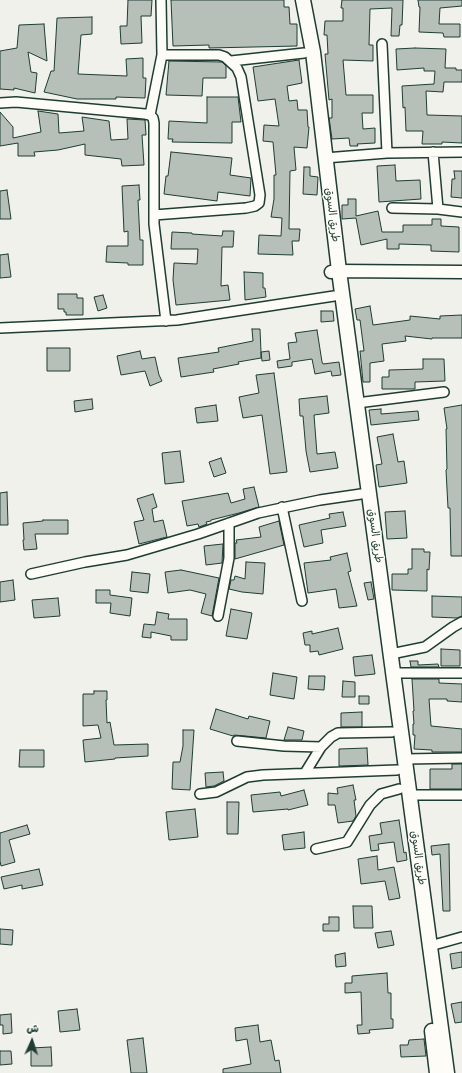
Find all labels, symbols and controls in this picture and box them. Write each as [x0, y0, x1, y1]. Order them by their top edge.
street label: طريق السوق [322, 187, 342, 243]
street label: طريق السوق [365, 508, 385, 564]
street label: طريق السوق [408, 830, 428, 886]
north arrow [12, 1021, 52, 1061]
text: ش [26, 1021, 39, 1036]

